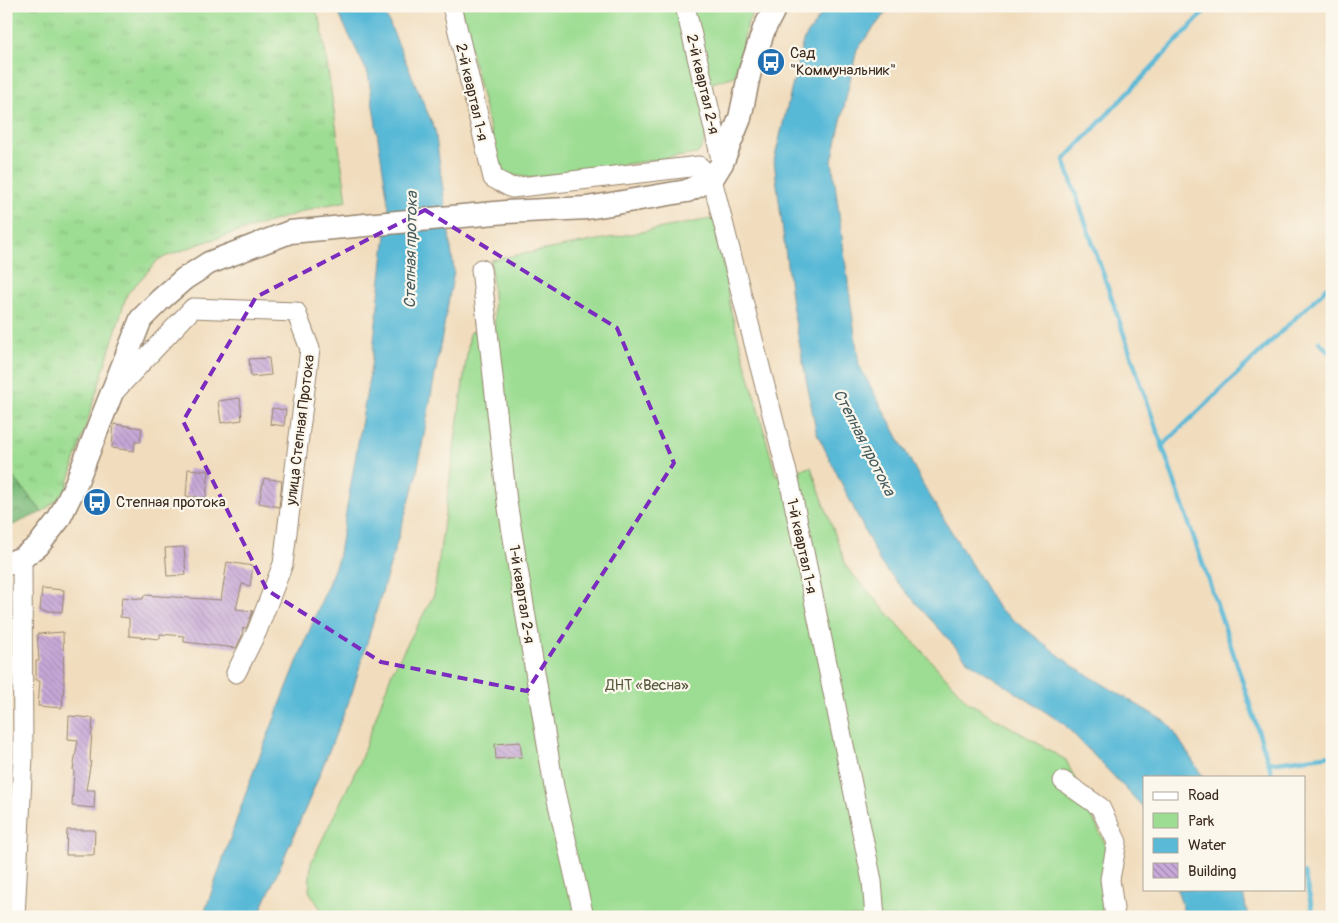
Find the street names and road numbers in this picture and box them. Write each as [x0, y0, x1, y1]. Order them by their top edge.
street label: 2-й квартал 2-я [682, 32, 723, 136]
street label: 2-й квартал 1-я [451, 42, 492, 143]
street label: улица Степная Протока [282, 354, 319, 507]
street label: 1-й квартал 1-я [782, 497, 821, 595]
street label: 1-й квартал 2-я [504, 544, 539, 645]

